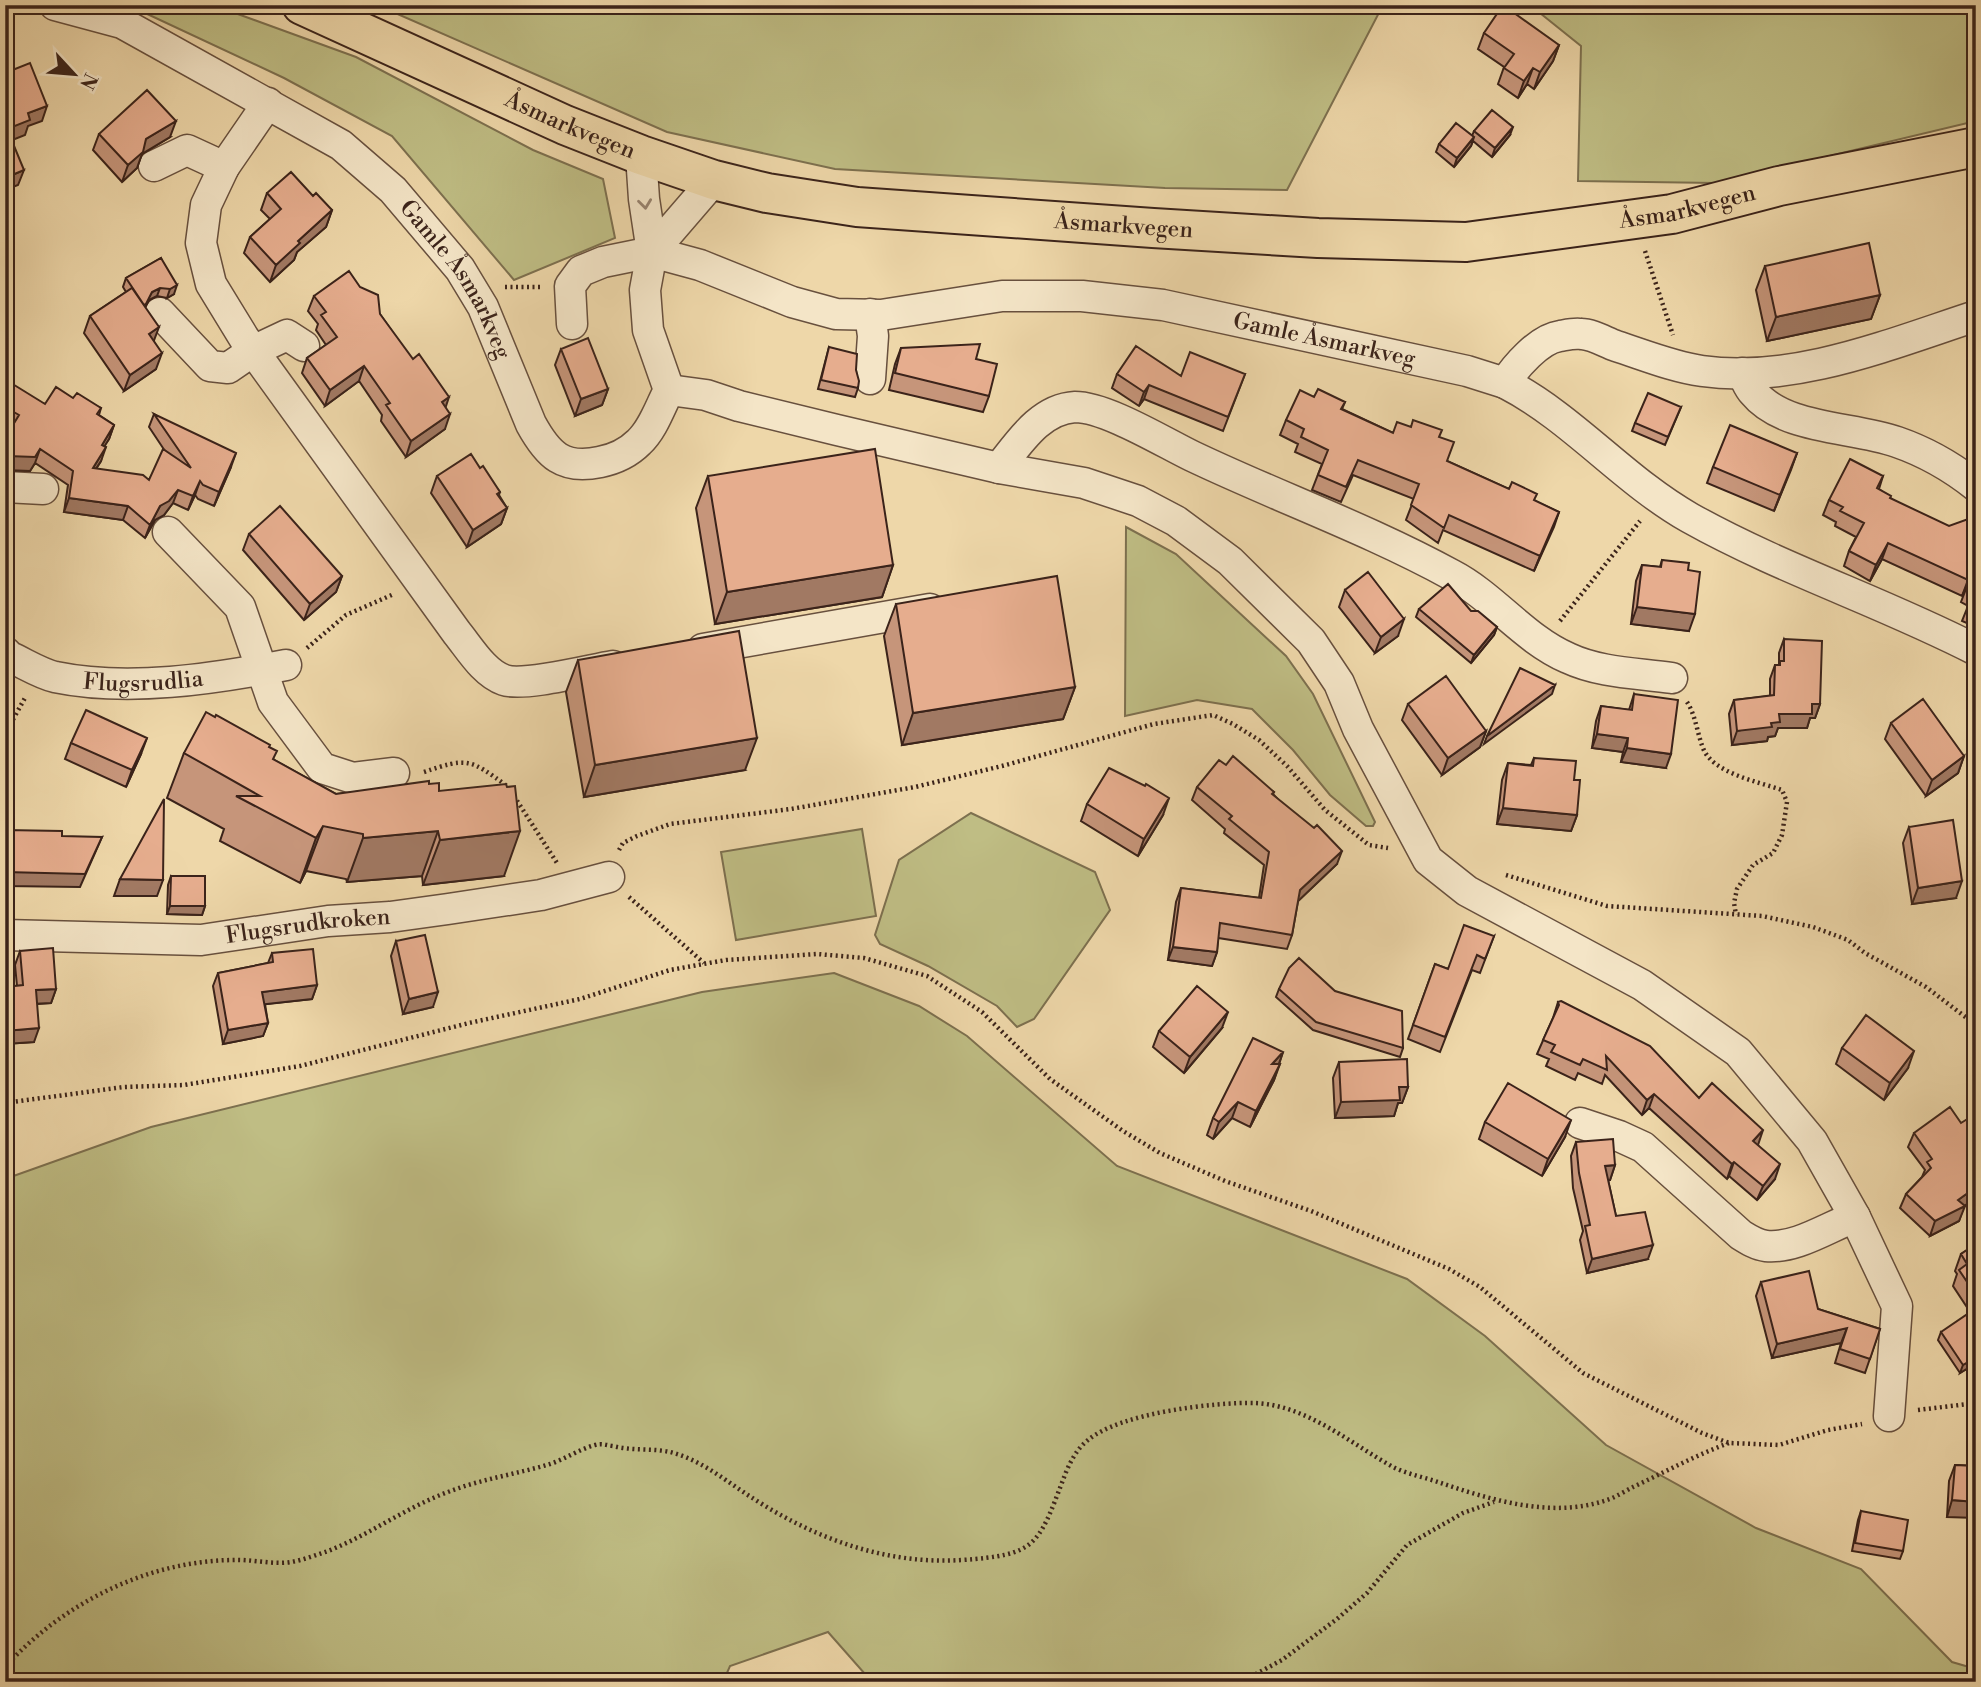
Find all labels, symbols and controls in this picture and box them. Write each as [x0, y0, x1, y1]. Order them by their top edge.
north arrow [38, 38, 108, 108]
text: N [74, 69, 102, 93]
street label: Åsmarkvegen [500, 83, 640, 165]
street label: Åsmarkvegen [1616, 179, 1759, 235]
street label: Gamle Åsmarkveg [393, 194, 517, 363]
one-way arrow [638, 198, 653, 209]
street label: Åsmarkvegen [1052, 205, 1194, 244]
street label: Gamle Åsmarkveg [1231, 307, 1418, 373]
street label: Flugsrudlia [82, 665, 205, 698]
street label: Flugsrudkroken [224, 903, 391, 950]

